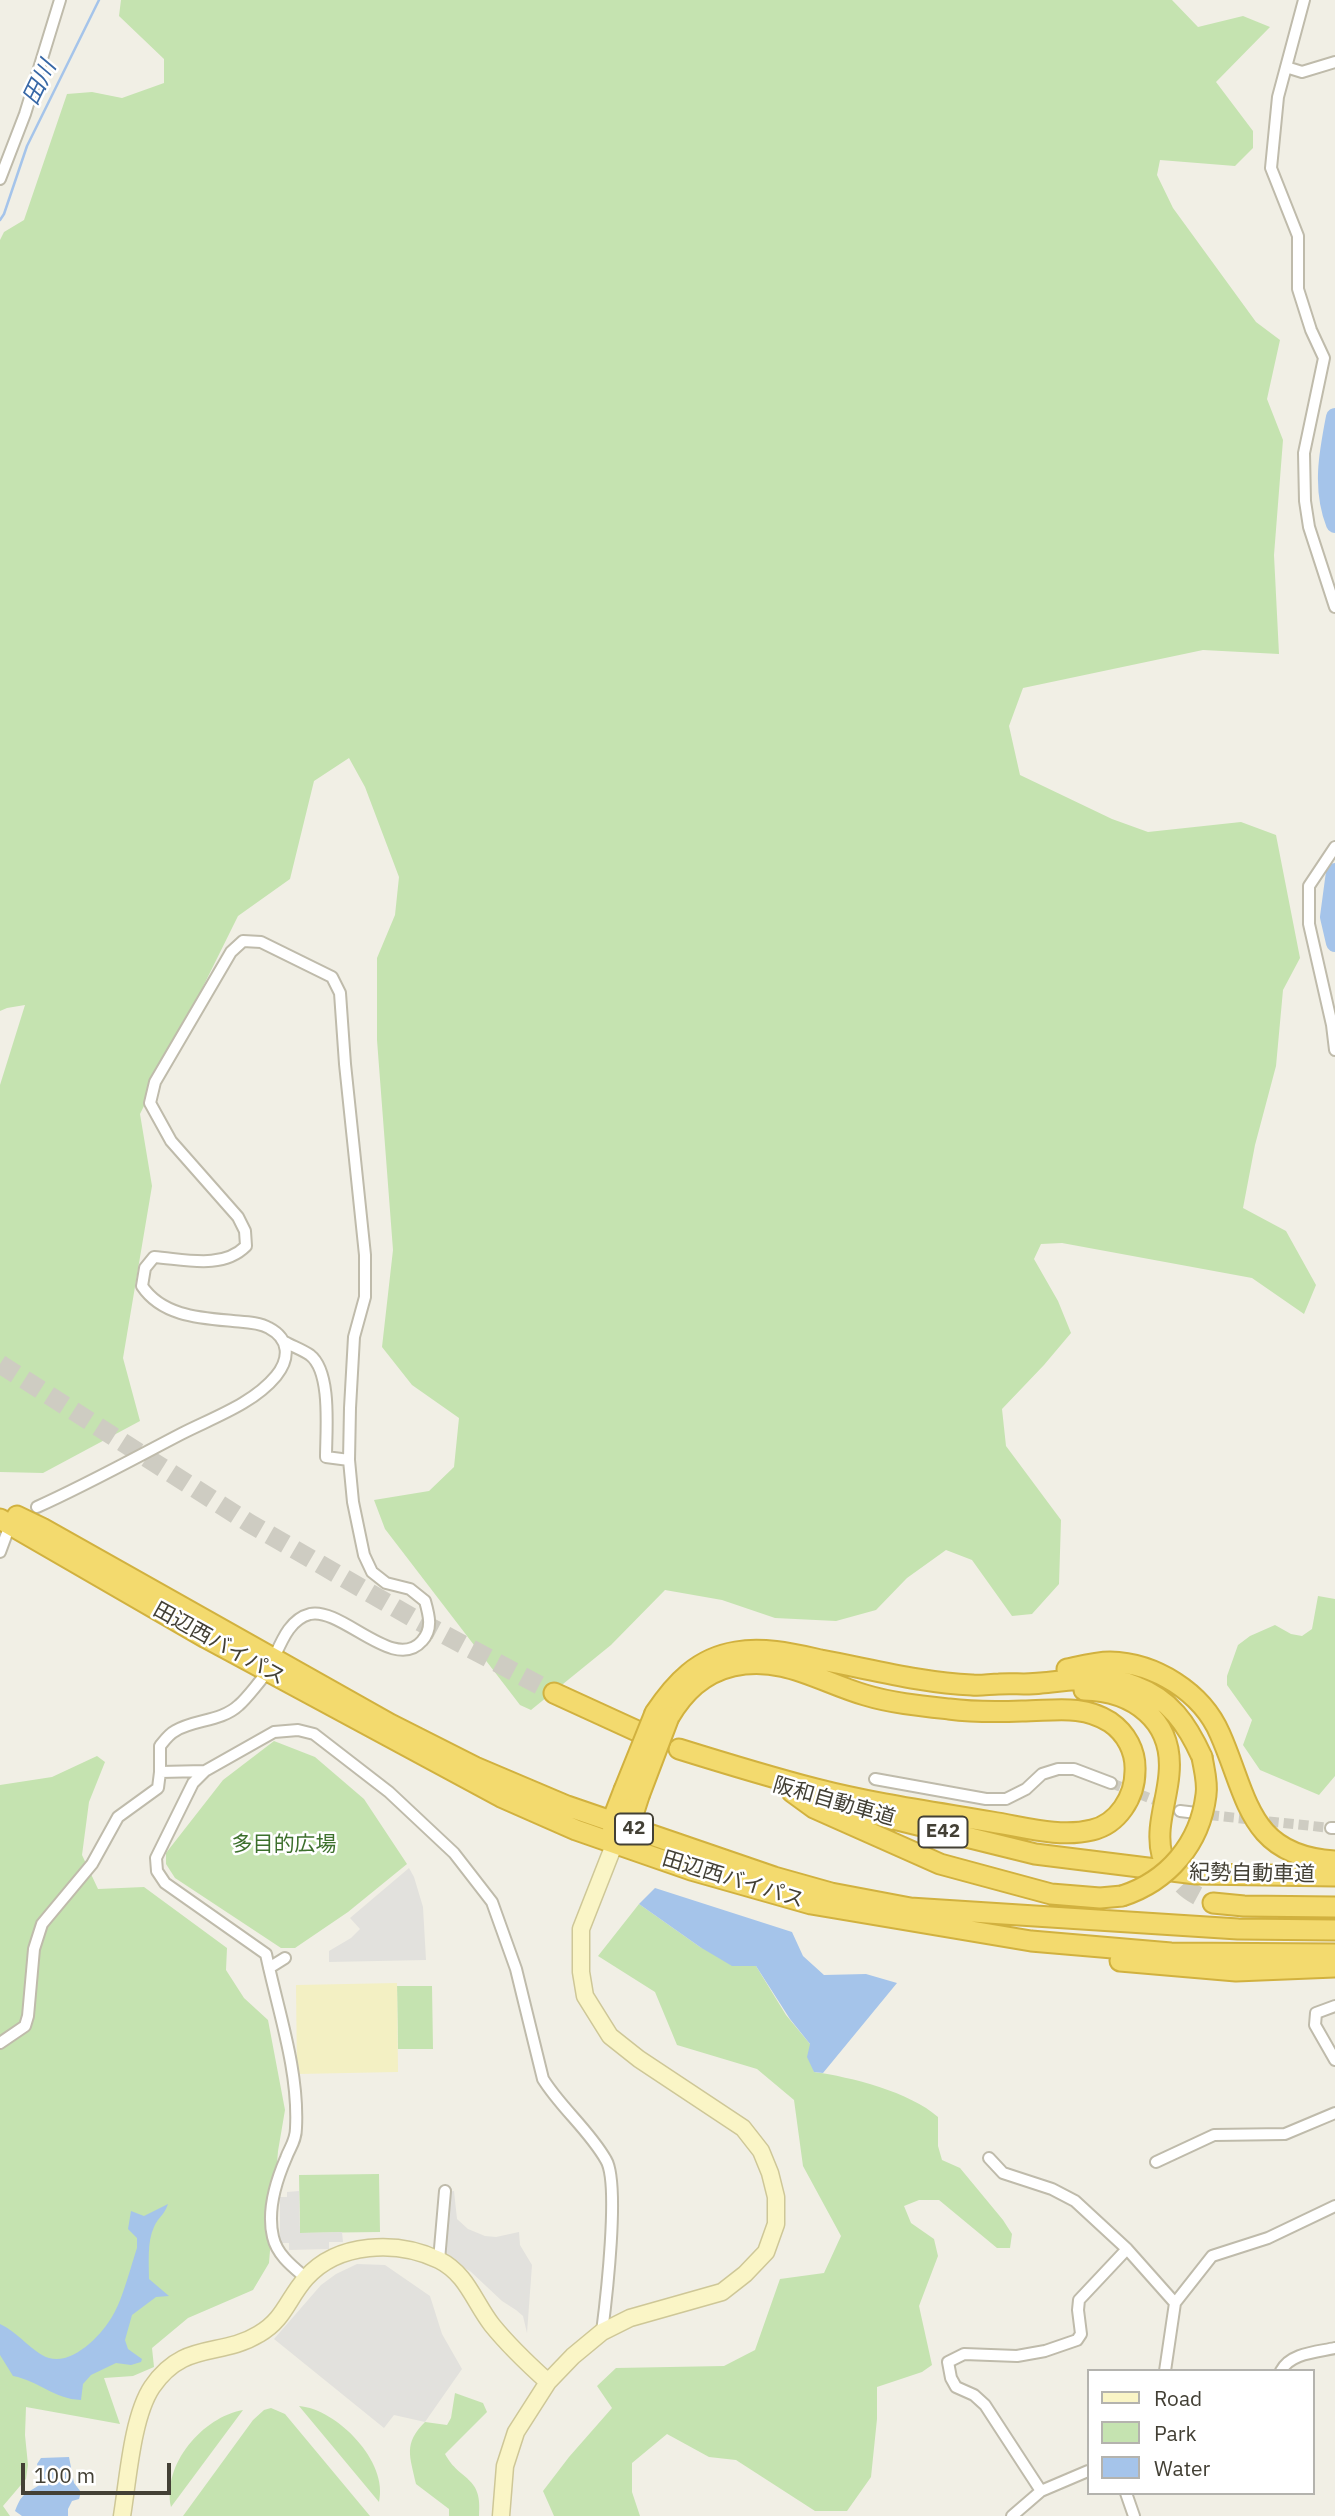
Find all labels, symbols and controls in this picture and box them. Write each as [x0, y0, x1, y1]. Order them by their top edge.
water label: 田川 [18, 56, 62, 110]
street label: 田辺西バイパス [149, 1597, 289, 1691]
street label: 阪和自動車道 [770, 1773, 898, 1831]
road number: 42 [615, 1814, 653, 1844]
road number: E42 [918, 1816, 968, 1848]
park label: 多目的広場 [232, 1832, 336, 1858]
street label: 田辺西バイパス [659, 1846, 807, 1914]
street label: 紀勢自動車道 [1189, 1860, 1315, 1888]
legend [1086, 2369, 1314, 2495]
text: Road [1154, 2384, 1202, 2412]
text: Park [1154, 2419, 1197, 2447]
scale bar [24, 2450, 175, 2494]
text: Water [1154, 2454, 1210, 2482]
text: 100 m [34, 2461, 95, 2489]

